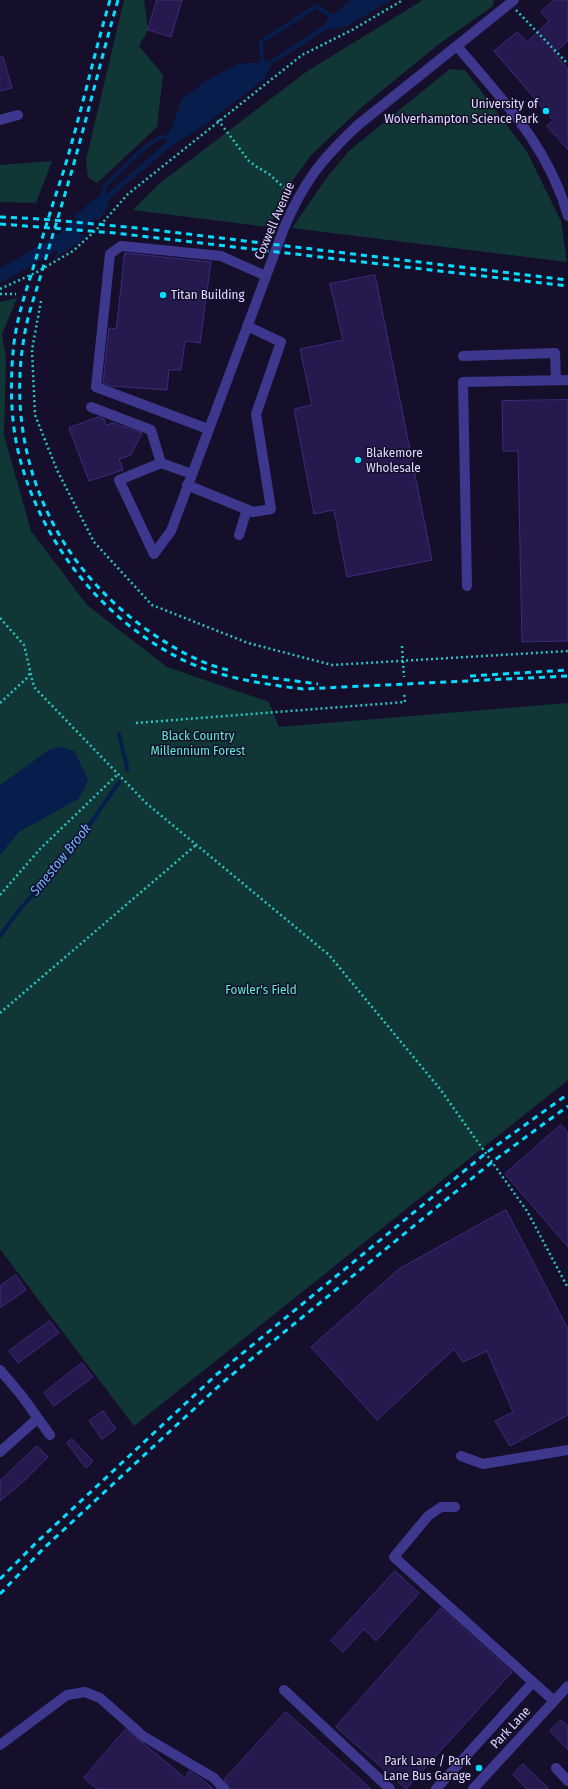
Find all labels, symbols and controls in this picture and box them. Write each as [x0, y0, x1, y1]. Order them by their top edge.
place label: University of Wolverhampton Science Park [384, 96, 538, 127]
marker: University of Wolverhampton Science Park [541, 106, 551, 116]
street label: Coxwell Avenue [252, 180, 298, 262]
place label: Titan Building [171, 287, 244, 303]
marker: Titan Building [158, 290, 168, 300]
place label: Blakemore Wholesale [366, 445, 423, 476]
marker: Blakemore Wholesale [353, 455, 363, 465]
park label: Black Country Millennium Forest [150, 728, 246, 759]
water label: Smestow Brook [27, 821, 95, 899]
park label: Fowler's Field [225, 982, 297, 998]
street label: Park Lane [488, 1704, 534, 1752]
place label: Park Lane / Park Lane Bus Garage [384, 1753, 471, 1784]
marker: Park Lane / Park Lane Bus Garage [474, 1763, 484, 1773]

